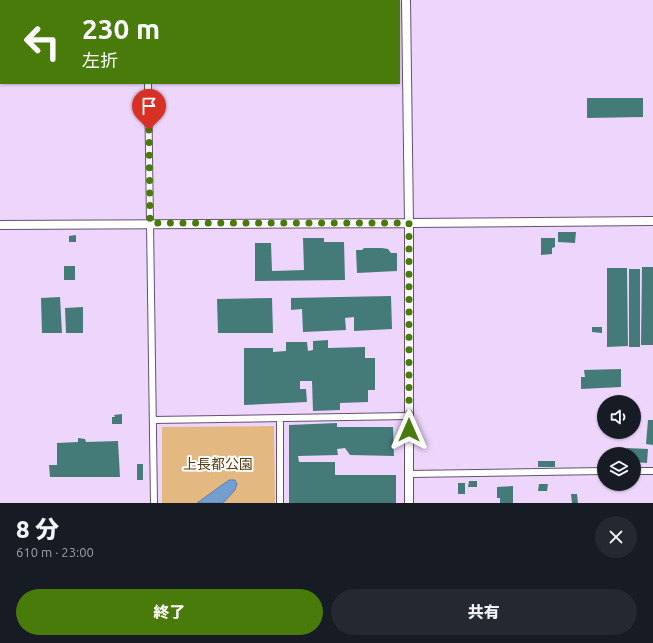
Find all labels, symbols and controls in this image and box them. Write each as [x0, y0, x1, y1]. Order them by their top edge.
text: 230 m [82, 13, 160, 44]
icon: left [16, 16, 68, 68]
text: 左折 [82, 50, 118, 70]
pin [132, 89, 166, 130]
icon: arrive [138, 95, 160, 117]
map controls [597, 395, 641, 491]
button: sound [597, 395, 641, 439]
position arrow [388, 409, 430, 451]
button: layers [597, 447, 641, 491]
park label: 上長都公園 [183, 456, 253, 472]
text: 8 分 [16, 516, 59, 543]
button: close [595, 516, 637, 558]
text: 610 m · 23:00 [16, 545, 94, 559]
button: 終了 [16, 589, 323, 635]
button: 共有 [331, 589, 637, 635]

